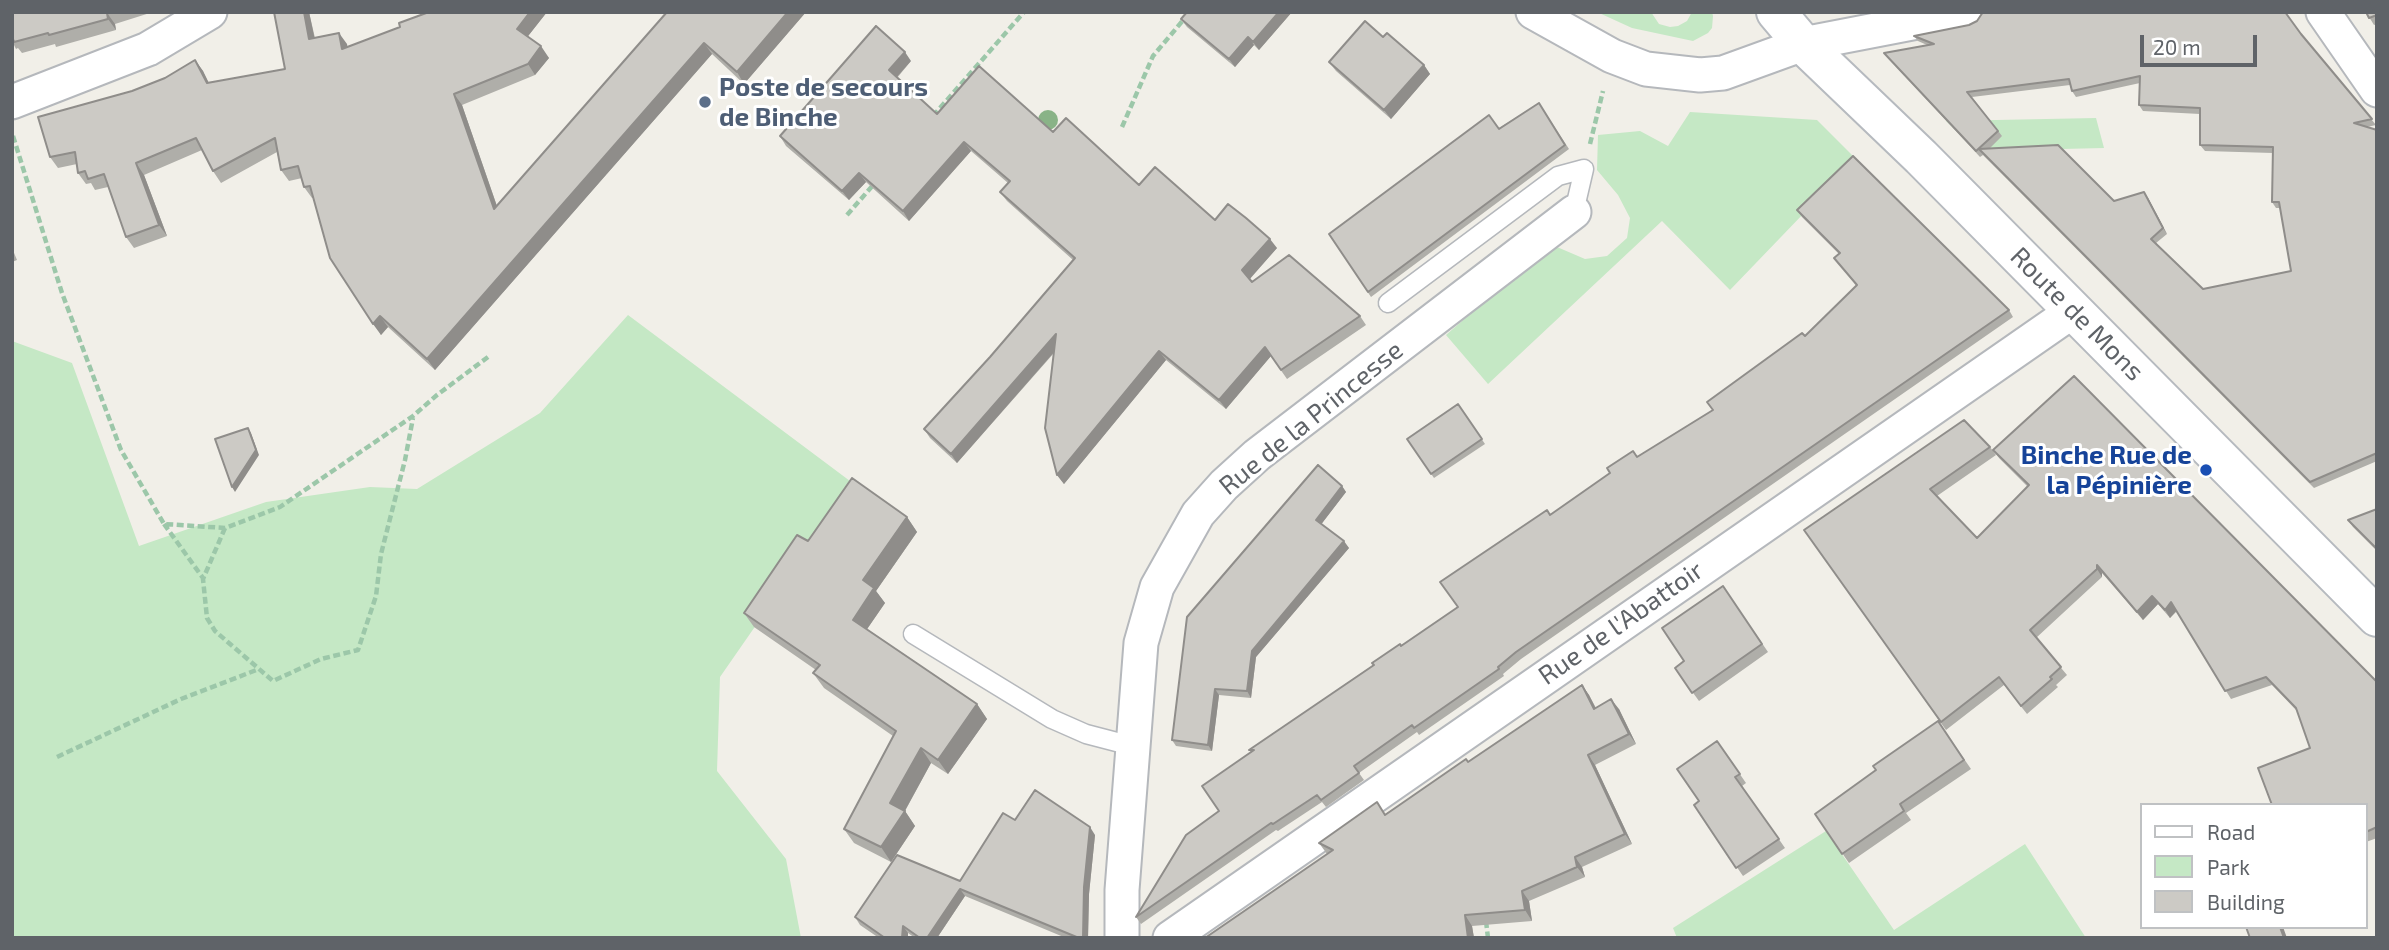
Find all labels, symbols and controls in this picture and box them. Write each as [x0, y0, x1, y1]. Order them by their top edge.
scale bar [2144, 21, 2261, 65]
text: 20 m [2153, 34, 2201, 59]
place label: Poste de secours de Binche [719, 71, 928, 132]
marker: Poste de secours de Binche [697, 94, 713, 110]
street label: Route de Mons [2004, 241, 2150, 387]
street label: Rue de la Princesse [1213, 334, 1409, 502]
place label: Binche Rue de la Pépinière [2021, 439, 2192, 500]
marker: Binche Rue de la Pépinière [2198, 462, 2214, 478]
street label: Rue de l'Abattoir [1533, 555, 1709, 691]
legend [2140, 803, 2368, 929]
text: Road [2207, 819, 2255, 844]
text: Park [2207, 854, 2250, 879]
text: Building [2207, 889, 2285, 914]

